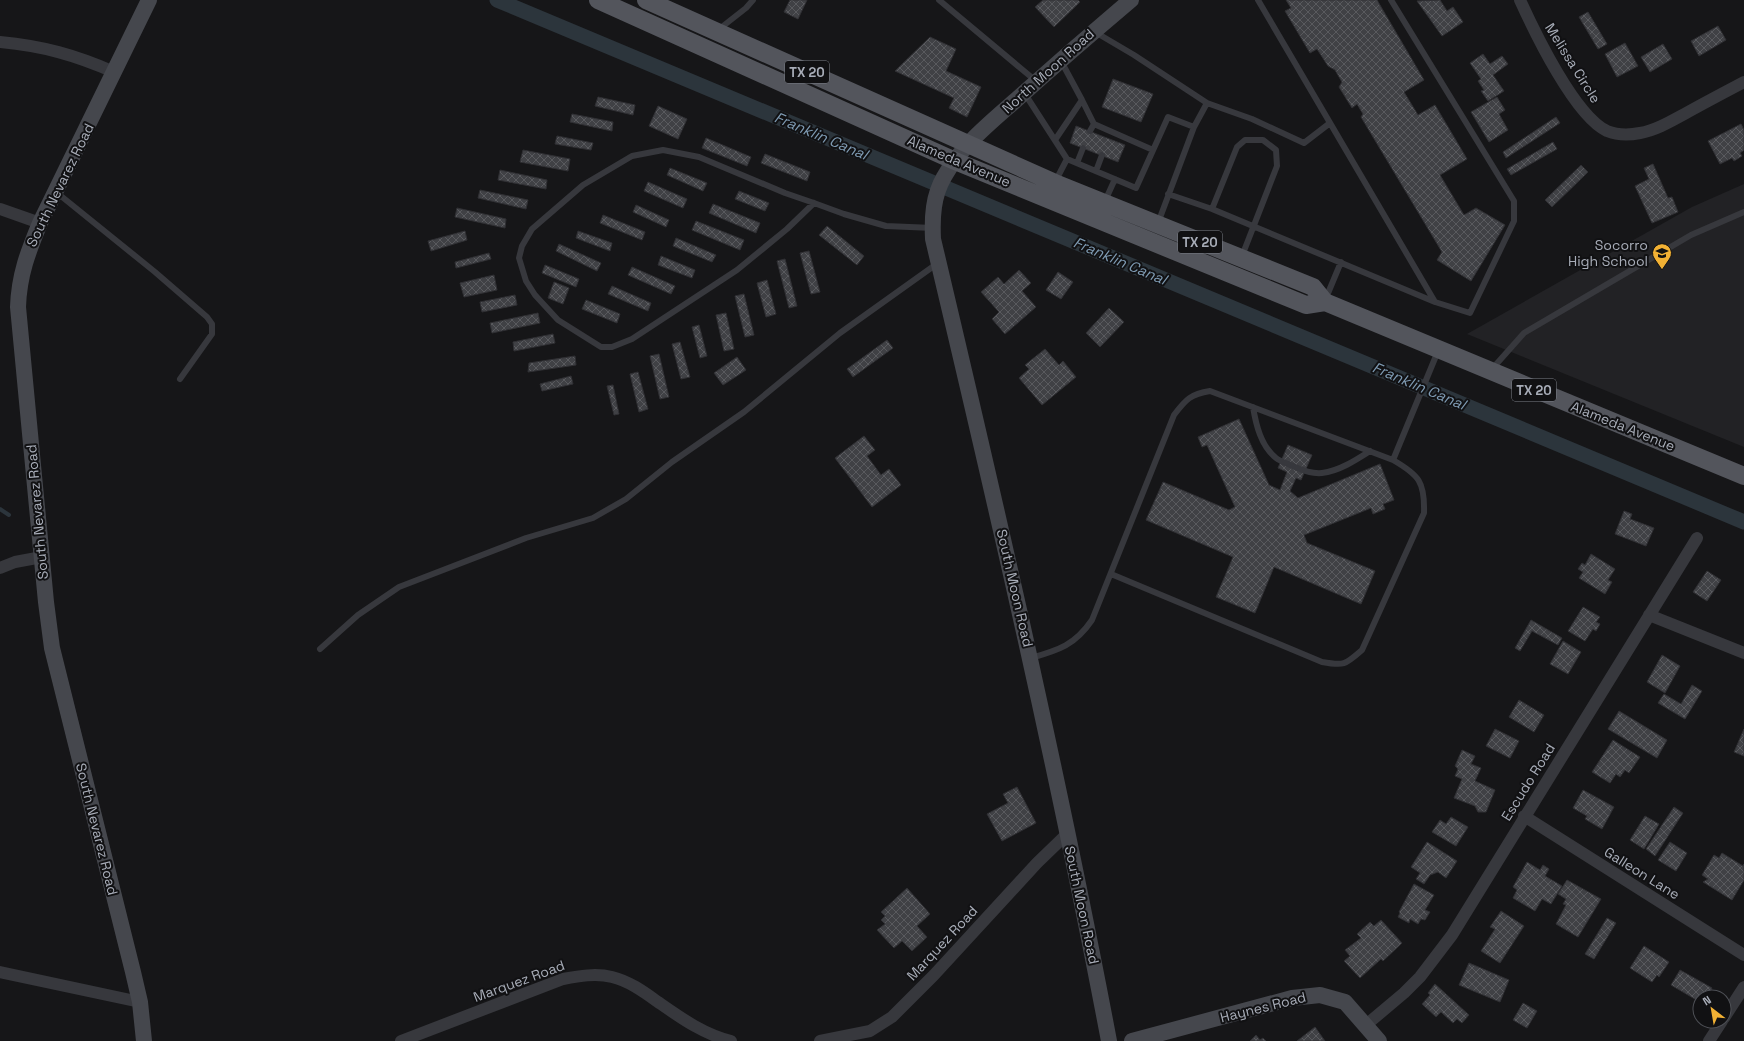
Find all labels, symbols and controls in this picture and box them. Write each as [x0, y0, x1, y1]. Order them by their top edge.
street label: Melissa Circle [1541, 20, 1605, 106]
street label: North Moon Road [998, 25, 1098, 117]
road number: TX 20 [785, 61, 829, 83]
water label: Franklin Canal [772, 107, 873, 165]
street label: South Nevarez Road [22, 120, 98, 250]
street label: Alameda Avenue [905, 131, 1013, 191]
road number: TX 20 [1178, 231, 1222, 253]
water label: Franklin Canal [1071, 232, 1172, 290]
place label: Socorro High School [1568, 236, 1648, 270]
school or university icon: Socorro High School [1651, 242, 1673, 270]
water label: Franklin Canal [1370, 357, 1471, 415]
road number: TX 20 [1512, 379, 1556, 401]
street label: Alameda Avenue [1568, 397, 1678, 455]
street label: South Nevarez Road [22, 444, 52, 580]
street label: South Moon Road [993, 527, 1037, 649]
street label: Escudo Road [1497, 740, 1559, 824]
street label: South Nevarez Road [72, 761, 122, 897]
street label: Galleon Lane [1601, 843, 1683, 903]
street label: South Moon Road [1061, 844, 1103, 966]
street label: Marquez Road [903, 902, 981, 984]
street label: Marquez Road [471, 956, 567, 1006]
street label: Haynes Road [1218, 988, 1308, 1026]
north arrow [1692, 989, 1732, 1029]
text: N [1700, 993, 1714, 1008]

